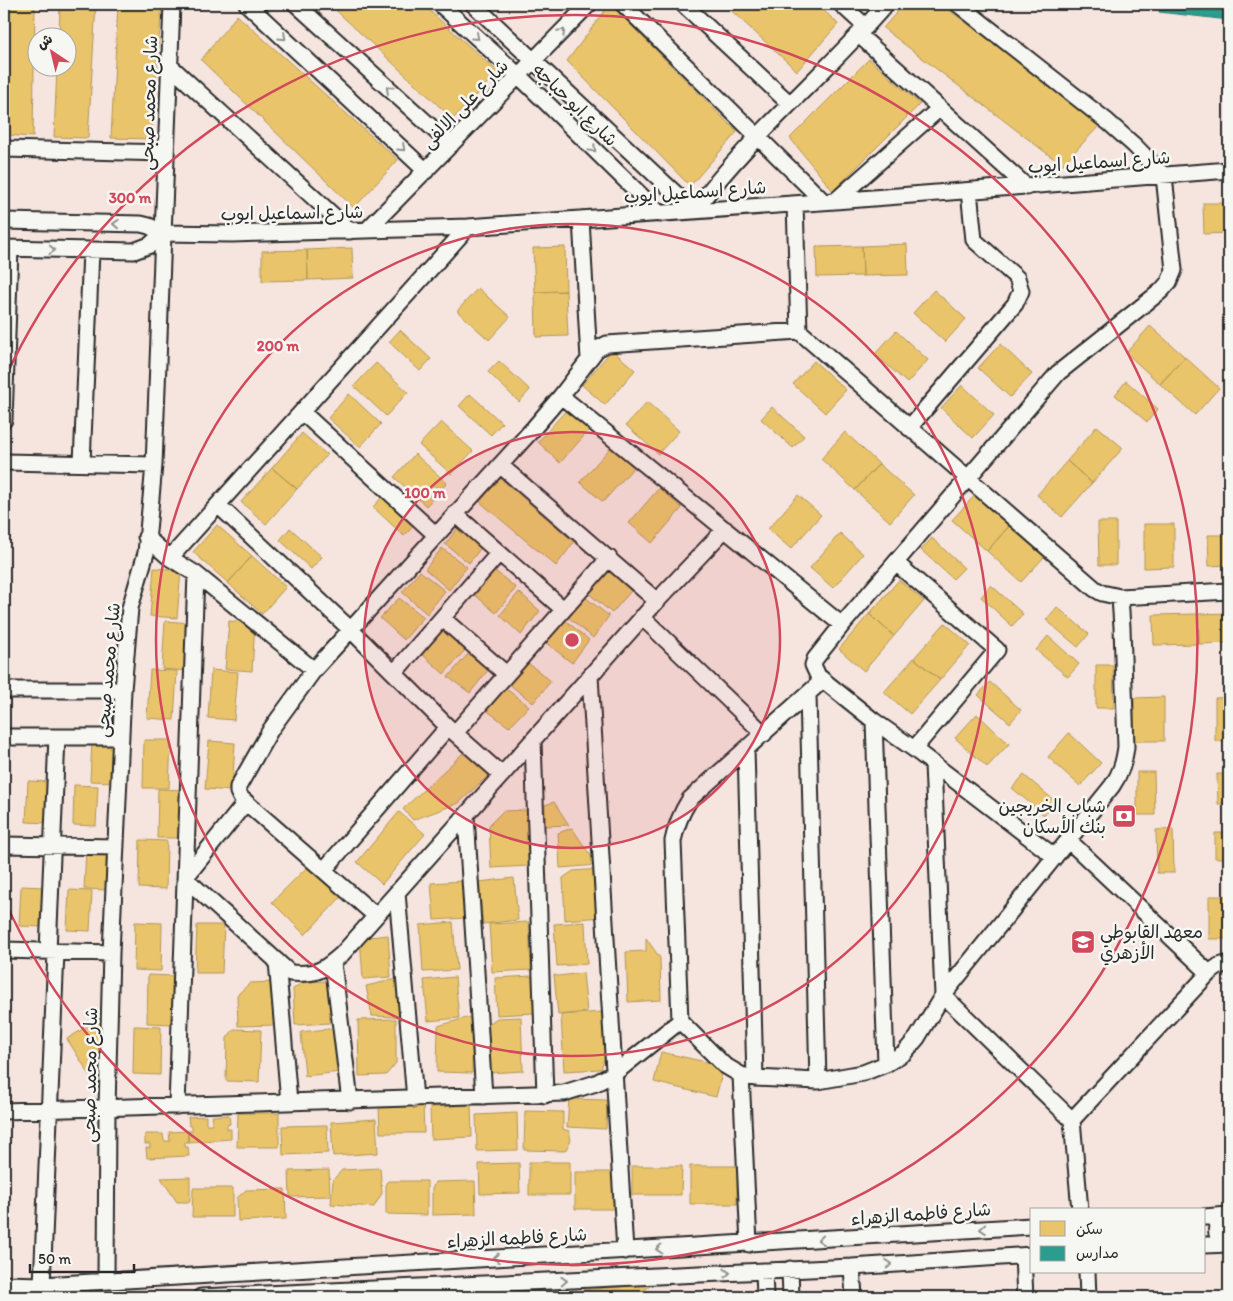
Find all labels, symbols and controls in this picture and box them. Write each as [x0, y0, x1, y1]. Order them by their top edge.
north arrow [28, 28, 78, 78]
one-way arrow [556, 28, 565, 37]
text: ش [34, 30, 56, 53]
one-way arrow [277, 31, 286, 40]
one-way arrow [470, 31, 479, 40]
street label: شارع محمد صبحى [136, 35, 163, 171]
street label: شارع على الالفى [417, 55, 514, 154]
street label: شارع ابو حباجه [527, 59, 622, 152]
one-way arrow [385, 85, 394, 94]
one-way arrow [396, 142, 405, 151]
one-way arrow [587, 143, 596, 152]
street label: شارع اسماعيل ايوب [1027, 146, 1171, 179]
street label: شارع اسماعيل ايوب [623, 176, 767, 209]
text: 300 m [109, 189, 152, 207]
street label: شارع اسماعيل ايوب [220, 201, 364, 226]
one-way arrow [112, 218, 120, 229]
one-way arrow [49, 244, 57, 255]
text: 200 m [257, 337, 300, 355]
text: 100 m [404, 484, 446, 502]
street label: شارع محمد صبحى [91, 602, 126, 738]
centre of rings [563, 631, 581, 649]
place label: شباب الخريجين بنك الأسكان [998, 795, 1106, 838]
bank icon: شباب الخريجين بنك الأسكان [1111, 803, 1137, 829]
place label: معهد القابوطي الأزهري [1100, 921, 1203, 966]
school or university icon: معهد القابوطي الأزهري [1070, 929, 1096, 955]
street label: شارع محمد صبحى [78, 1007, 103, 1143]
street label: شارع فاطمه الزهراء [850, 1198, 992, 1231]
legend [1030, 1208, 1206, 1274]
text: سكن [1076, 1220, 1103, 1238]
street label: شارع فاطمه الزهراء [446, 1223, 588, 1254]
one-way arrow [979, 1224, 987, 1235]
one-way arrow [817, 1234, 825, 1245]
scale bar [30, 1241, 134, 1273]
one-way arrow [654, 1243, 662, 1254]
text: مدارس [1076, 1244, 1119, 1262]
text: 50 m [38, 1250, 71, 1268]
one-way arrow [492, 1253, 500, 1264]
one-way arrow [885, 1259, 893, 1270]
one-way arrow [723, 1267, 731, 1278]
one-way arrow [561, 1275, 569, 1286]

